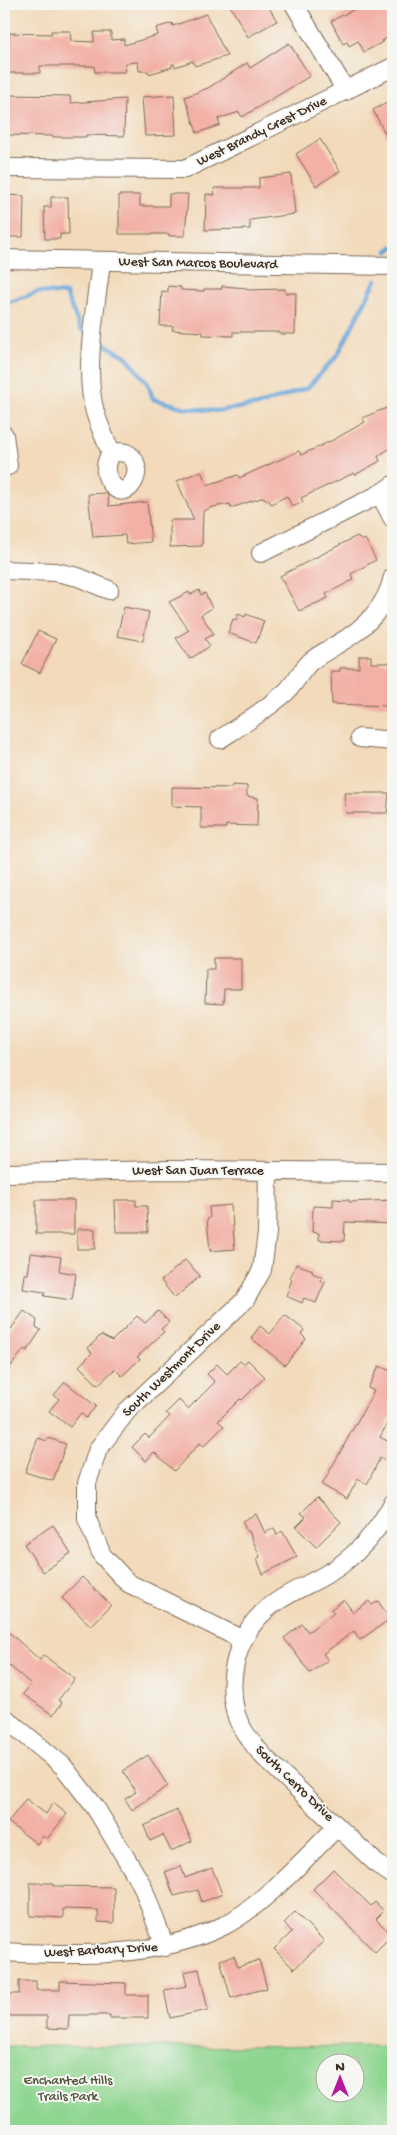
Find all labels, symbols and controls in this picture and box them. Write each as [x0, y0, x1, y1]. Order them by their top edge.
street label: West Brandy Crest Drive [194, 93, 331, 171]
street label: West San Marcos Boulevard [118, 254, 279, 274]
street label: West San Juan Terrace [132, 1163, 265, 1180]
street label: South Westmont Drive [119, 1318, 225, 1421]
street label: South Cerro Drive [251, 1742, 337, 1826]
street label: West Barbary Drive [44, 1939, 159, 1962]
north arrow [314, 2052, 364, 2102]
text: N [335, 2059, 345, 2076]
park label: Enchanted Hills Trails Park [24, 2073, 113, 2106]

